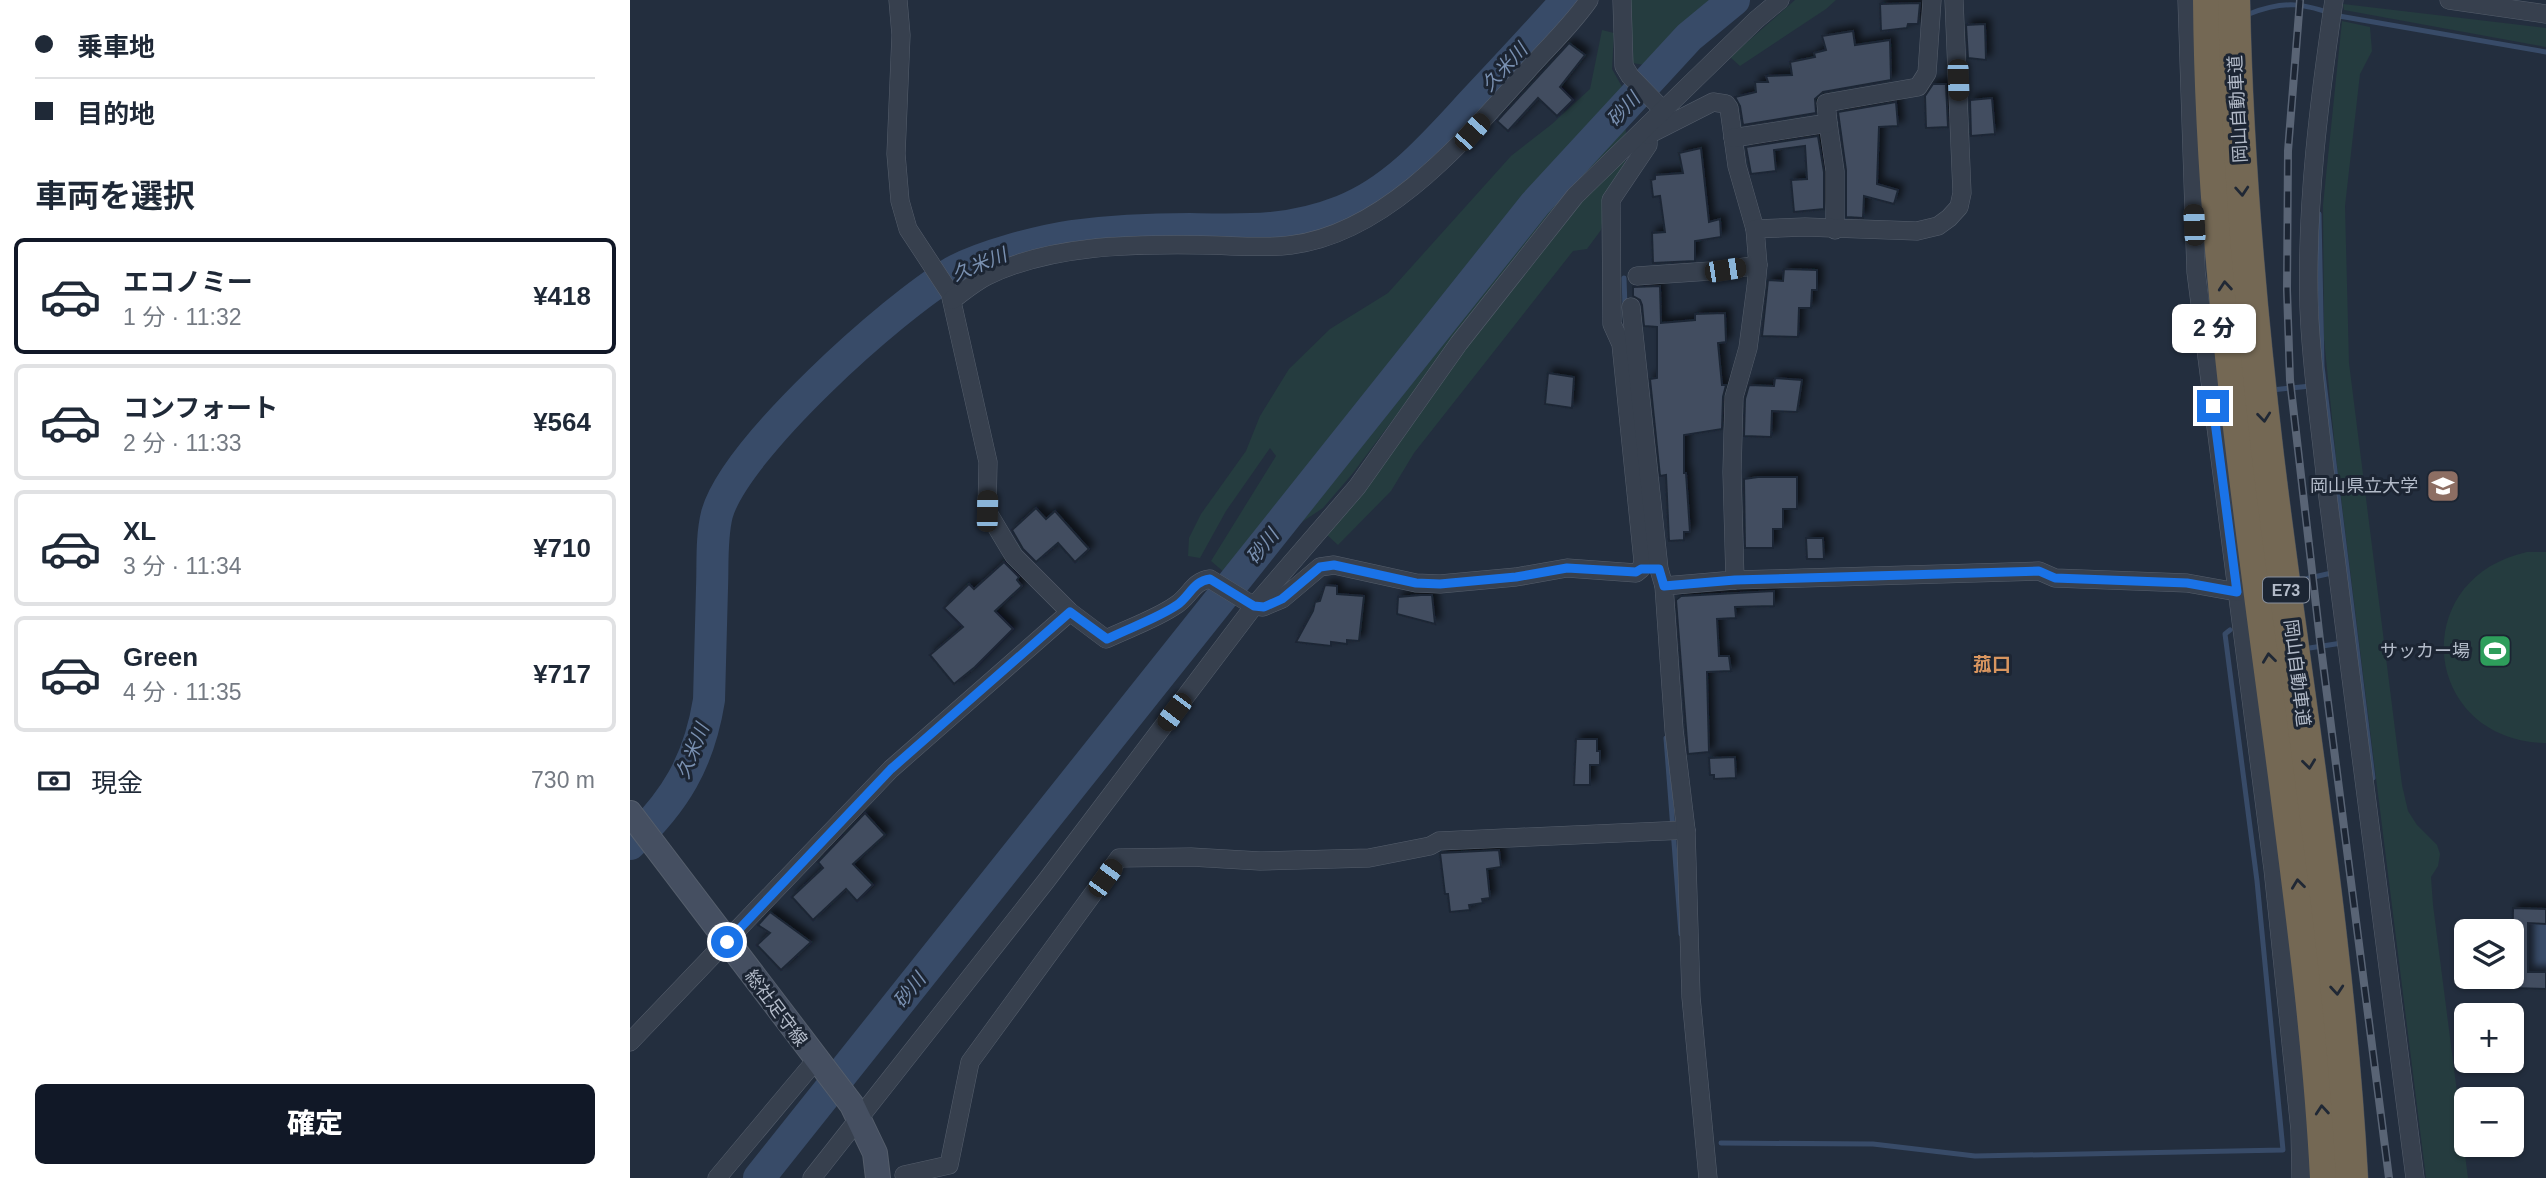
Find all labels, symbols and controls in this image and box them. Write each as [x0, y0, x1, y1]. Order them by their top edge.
text: 乗車地 [77, 32, 155, 62]
water label: 久米川 [1477, 38, 1533, 95]
street label: 岡山自動車道 [2225, 55, 2251, 163]
car [1947, 59, 1970, 101]
water label: 砂川 [1603, 87, 1645, 130]
text: 目的地 [77, 99, 155, 129]
car [1451, 109, 1494, 155]
text: 車両を選択 [35, 178, 195, 214]
one-way arrow [2234, 185, 2249, 196]
car [2183, 203, 2206, 247]
water label: 久米川 [949, 243, 1011, 285]
car [1703, 256, 1748, 284]
icon: car [39, 265, 102, 328]
text: エコノミー [123, 267, 253, 297]
one-way arrow [2218, 280, 2233, 291]
text: ¥418 [533, 281, 591, 311]
text: 1 分 · 11:32 [123, 304, 241, 330]
callout: 2 分 [2171, 304, 2255, 354]
text: 2 分 [2193, 315, 2235, 341]
route end [2197, 390, 2229, 422]
icon: car [39, 391, 102, 454]
text: コンフォート [123, 393, 278, 423]
text: ¥564 [533, 407, 591, 437]
one-way arrow [2256, 411, 2271, 423]
text: 2 分 · 11:33 [123, 430, 241, 456]
school or university icon: 岡山県立大学 [2424, 467, 2462, 505]
place label: 岡山県立大学 [2310, 476, 2418, 496]
car [977, 490, 998, 532]
text: XL [123, 516, 156, 546]
icon: car [39, 517, 102, 580]
water label: 砂川 [1242, 523, 1284, 568]
text: ¥710 [533, 533, 591, 563]
text: 3 分 · 11:34 [123, 553, 241, 579]
road number: E73 [2263, 578, 2309, 603]
street label: 岡山自動車道 [2280, 618, 2314, 728]
sports icon: サッカー場 [2476, 632, 2514, 670]
place label: サッカー場 [2380, 641, 2470, 661]
text: Green [123, 642, 198, 672]
icon: car [39, 643, 102, 706]
one-way arrow [2261, 652, 2276, 664]
district label: 菰口 [1973, 654, 2011, 675]
text: ¥717 [533, 659, 591, 689]
text: 4 分 · 11:35 [123, 679, 241, 705]
car [1153, 689, 1196, 735]
water label: 久米川 [672, 719, 714, 782]
one-way arrow [2301, 758, 2316, 770]
icon: cash [35, 762, 73, 800]
text: 730 m [531, 767, 595, 793]
text: 現金 [91, 768, 143, 798]
car [1085, 855, 1126, 901]
one-way arrow [2291, 878, 2306, 889]
map controls [2454, 919, 2524, 1157]
button: layers [2454, 919, 2524, 989]
route start [711, 926, 743, 958]
street label: 総社足守線 [741, 966, 811, 1050]
water label: 砂川 [889, 967, 931, 1012]
one-way arrow [2329, 985, 2344, 996]
button: + [2454, 1003, 2524, 1073]
button: 確定 [35, 1084, 595, 1164]
button: − [2454, 1087, 2524, 1157]
one-way arrow [2314, 1104, 2329, 1116]

